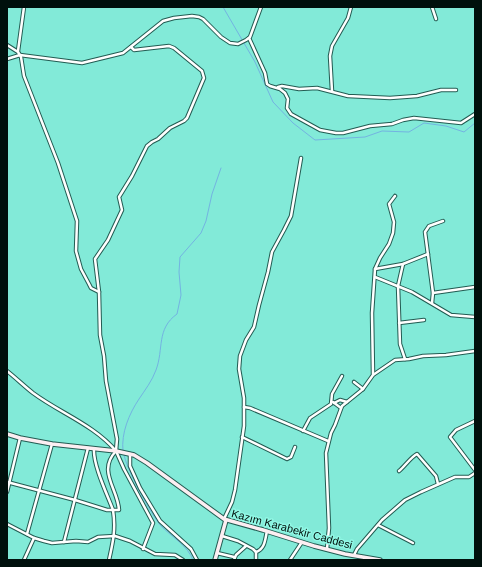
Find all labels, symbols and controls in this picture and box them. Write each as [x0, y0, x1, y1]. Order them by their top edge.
street label: Kazım Karabekir Caddesi [230, 507, 354, 551]

